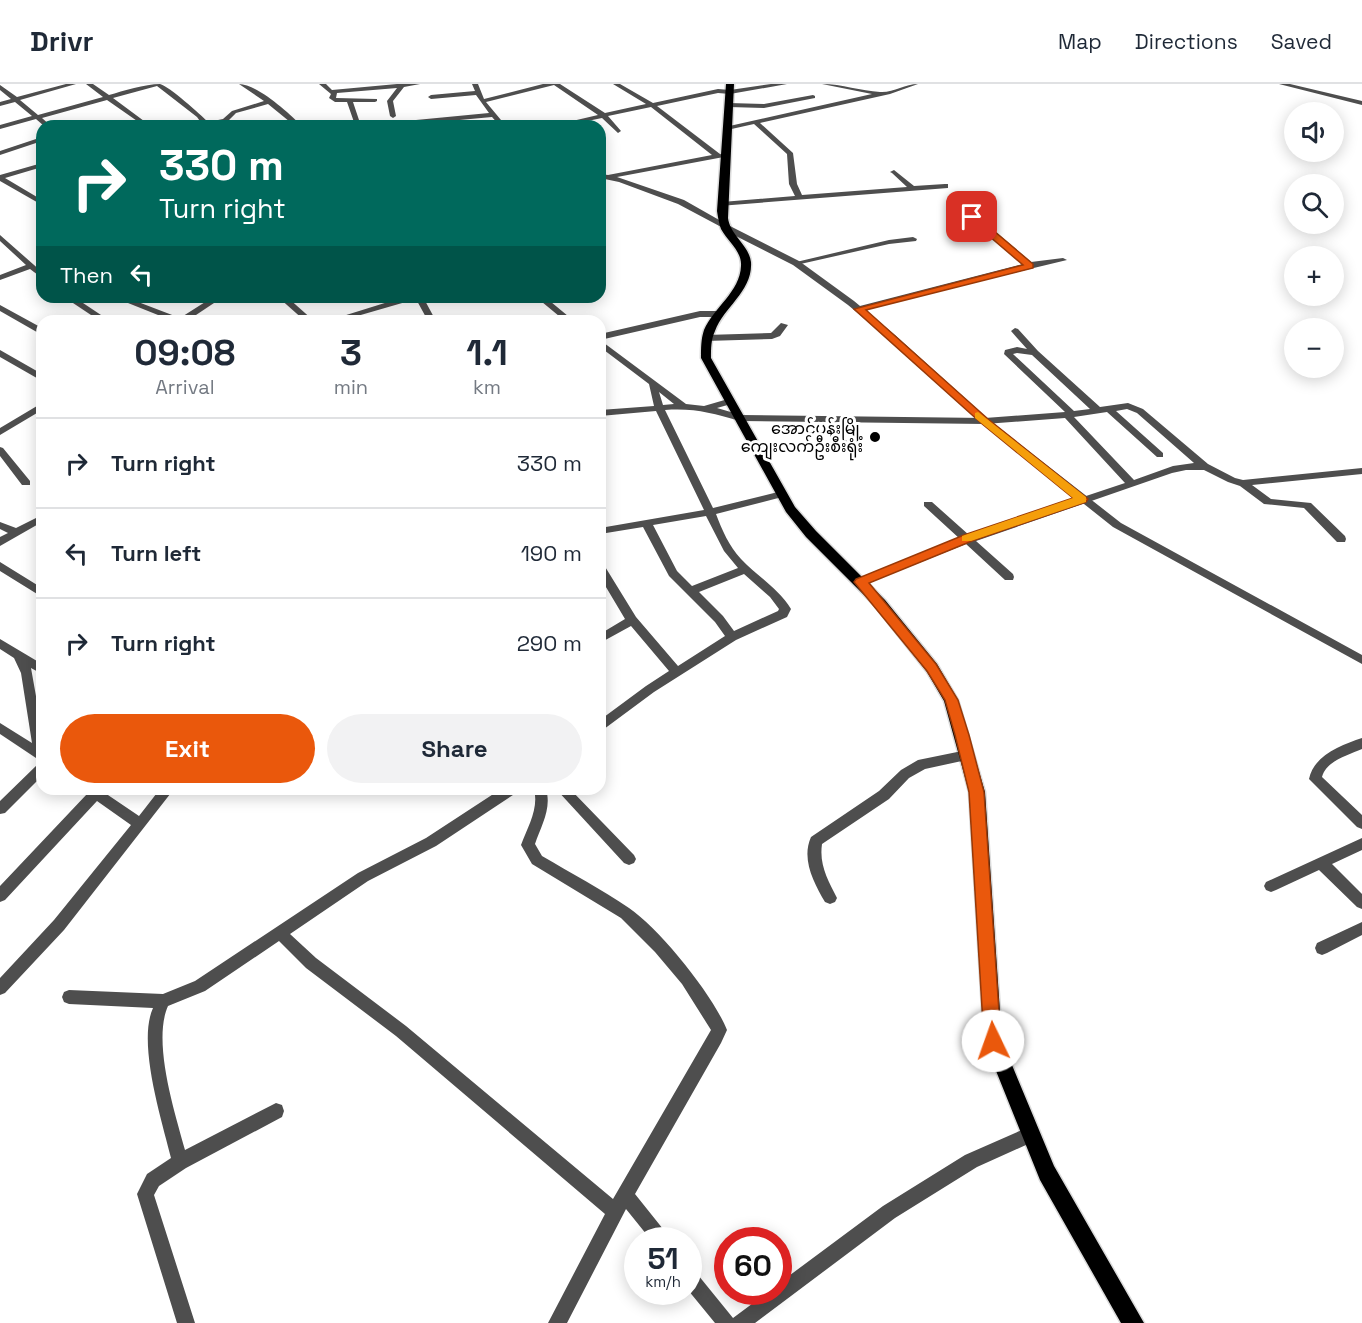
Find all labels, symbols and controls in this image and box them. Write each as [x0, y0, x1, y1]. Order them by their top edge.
text: Drivr [30, 23, 94, 59]
text: Map [1058, 28, 1102, 55]
text: Directions [1135, 28, 1238, 55]
text: Saved [1271, 28, 1332, 55]
map controls [1284, 102, 1344, 378]
button: sound [1284, 102, 1344, 162]
text: 330 m [159, 139, 284, 192]
icon: right [60, 144, 138, 222]
button: search [1284, 174, 1344, 234]
text: Turn right [159, 191, 286, 226]
pin [946, 191, 997, 242]
icon: arrive [955, 200, 988, 233]
button: + [1284, 246, 1344, 306]
icon: left [125, 258, 158, 291]
text: Then [60, 261, 113, 289]
button: − [1284, 318, 1344, 378]
text: 09:08 [134, 330, 235, 376]
text: 3 [340, 330, 362, 376]
text: 1.1 [466, 330, 508, 376]
text: Arrival [155, 374, 215, 400]
text: min [334, 374, 368, 400]
text: km [473, 374, 501, 400]
place label: အောင်ပန်းမြို့ ကျေးလက်ဦးစီးရုံး [741, 417, 863, 461]
marker: အောင်ပန်းမြို့ ကျေးလက်ဦးစီးရုံး [868, 430, 882, 444]
icon: right [60, 447, 93, 480]
text: Turn right [111, 449, 216, 477]
text: 330 m [517, 449, 582, 477]
icon: left [60, 537, 93, 570]
text: Turn left [111, 539, 201, 567]
text: 190 m [521, 539, 582, 567]
icon: right [60, 627, 93, 660]
text: Turn right [111, 629, 216, 657]
text: 290 m [517, 629, 582, 657]
button: Exit [60, 714, 315, 783]
button: Share [327, 714, 582, 783]
position arrow [961, 1009, 1025, 1073]
speed limit sign: 60 [714, 1227, 792, 1305]
text: 51 [647, 1239, 679, 1278]
text: km/h [645, 1272, 681, 1291]

